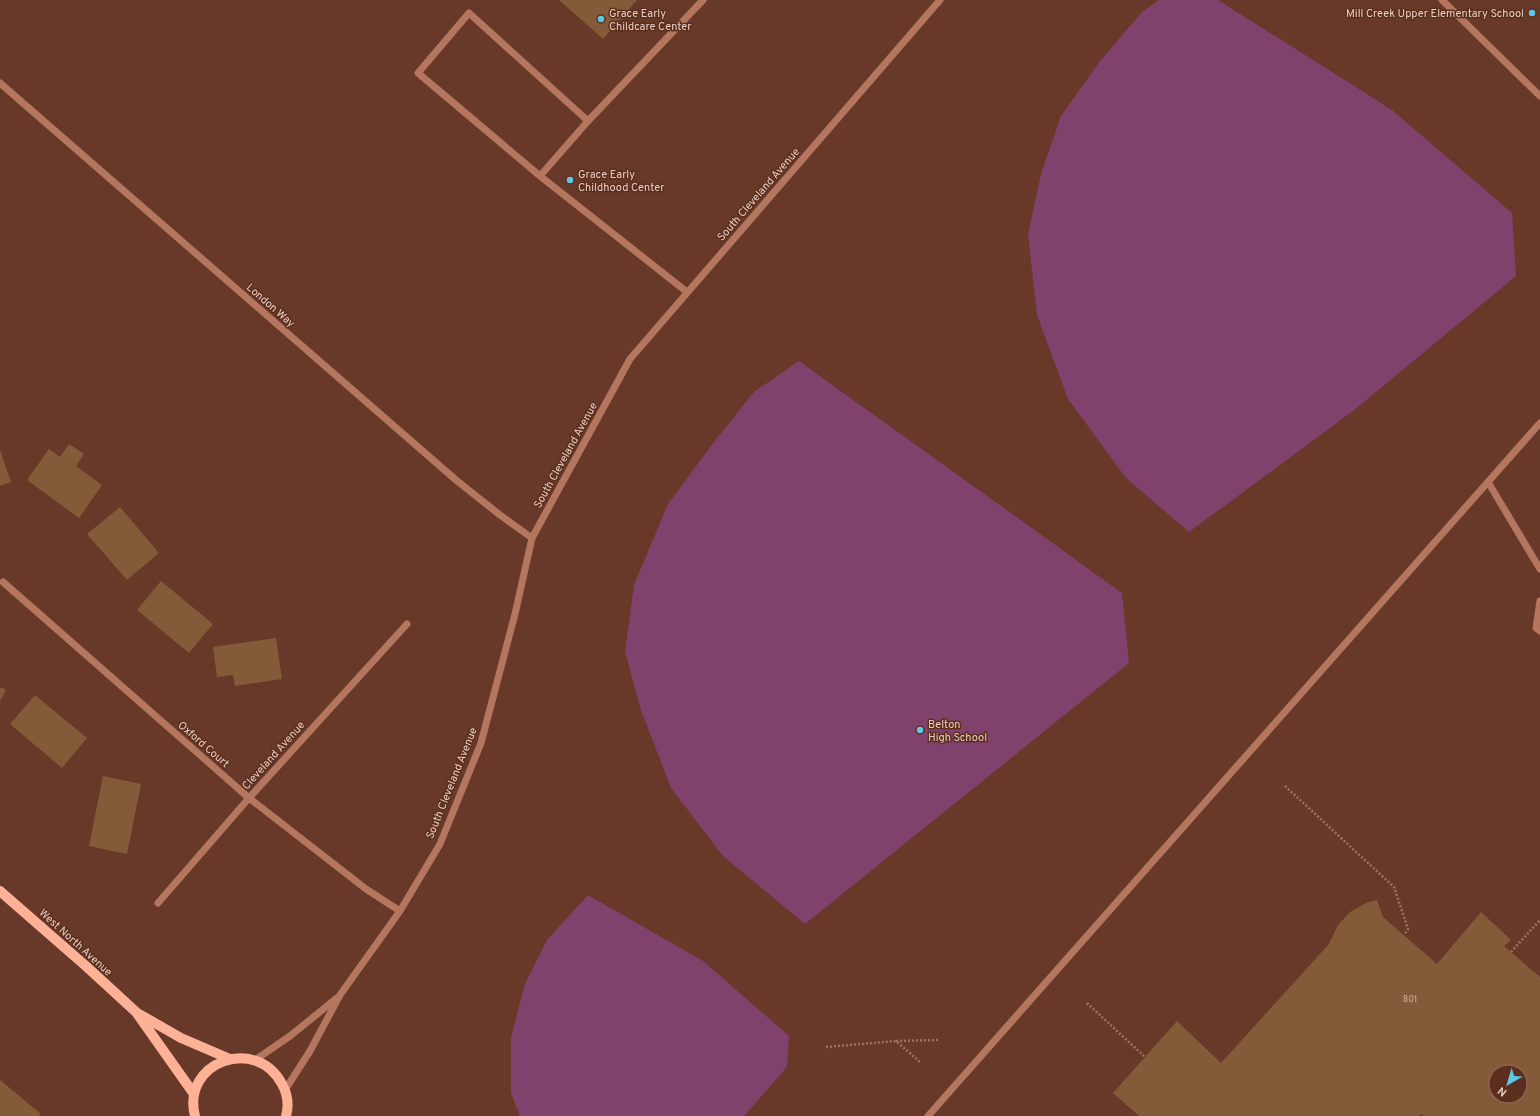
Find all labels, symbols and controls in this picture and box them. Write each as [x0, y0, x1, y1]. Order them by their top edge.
place label: Grace Early Childcare Center [609, 7, 692, 34]
place label: Mill Creek Upper Elementary School [1346, 7, 1524, 21]
marker: Mill Creek Upper Elementary School [1527, 8, 1537, 18]
marker: Grace Early Childcare Center [596, 14, 606, 24]
street label: South Cleveland Avenue [714, 145, 803, 244]
place label: Grace Early Childhood Center [578, 168, 665, 195]
marker: Grace Early Childhood Center [565, 175, 575, 185]
street label: London Way [243, 281, 298, 331]
street label: South Cleveland Avenue [531, 400, 601, 511]
street label: Cleveland Avenue [239, 718, 308, 793]
place label: Belton High School [928, 718, 987, 745]
street label: Oxford Court [175, 719, 232, 771]
marker: Belton High School [915, 725, 925, 735]
street label: South Cleveland Avenue [423, 726, 481, 841]
street label: West North Avenue [36, 906, 115, 979]
house number: 801 [1403, 994, 1417, 1005]
north arrow [1488, 1064, 1528, 1104]
text: N [1495, 1083, 1510, 1099]

